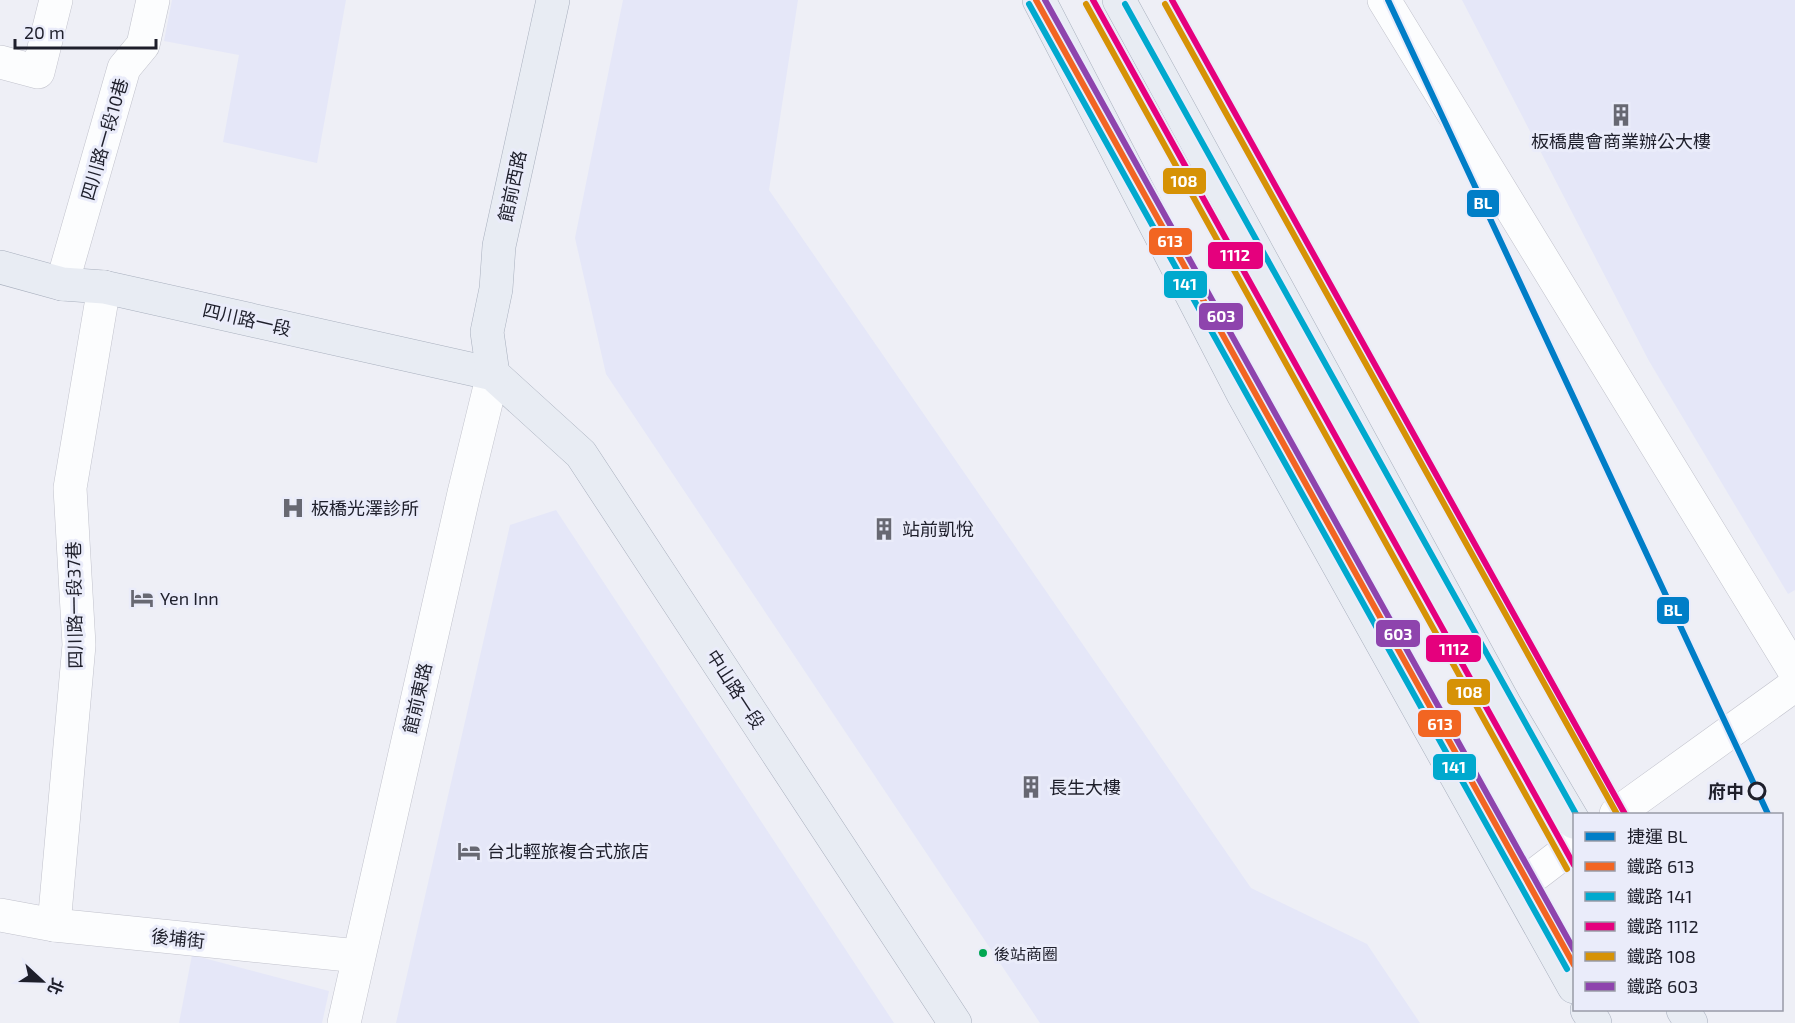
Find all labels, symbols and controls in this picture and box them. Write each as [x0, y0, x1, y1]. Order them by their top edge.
scale bar [15, 12, 156, 50]
text: 20 m [24, 21, 65, 43]
street label: 四川路一段10巷 [76, 75, 132, 203]
building icon: 板橋農會商業辦公大樓 [1608, 102, 1634, 128]
place label: 板橋農會商業辦公大樓 [1531, 130, 1711, 152]
street label: 館前西路 [494, 148, 530, 224]
line badge: 108 [1162, 167, 1207, 195]
text: 108 [1171, 171, 1198, 190]
line badge: BL [1466, 189, 1500, 218]
text: BL [1474, 193, 1493, 212]
line badge: 613 [1148, 227, 1193, 256]
text: 613 [1157, 231, 1183, 250]
line badge: 1112 [1207, 241, 1264, 270]
text: 1112 [1220, 245, 1250, 264]
line badge: 141 [1163, 270, 1208, 299]
text: 141 [1173, 274, 1197, 293]
street label: 四川路一段 [201, 298, 293, 340]
line badge: 603 [1198, 302, 1244, 331]
text: 603 [1207, 306, 1235, 325]
hospital icon: 板橋光澤診所 [280, 495, 306, 521]
place label: 板橋光澤診所 [311, 497, 419, 519]
building icon: 站前凱悅 [871, 516, 897, 542]
place label: 站前凱悅 [902, 518, 974, 540]
street label: 四川路一段37巷 [62, 541, 86, 669]
hotel icon: Yen Inn [129, 585, 155, 611]
place label: Yen Inn [160, 587, 219, 609]
line badge: BL [1656, 596, 1690, 625]
text: BL [1664, 600, 1683, 619]
line badge: 603 [1375, 619, 1421, 648]
text: 603 [1384, 624, 1412, 643]
line badge: 1112 [1425, 634, 1482, 663]
text: 1112 [1439, 639, 1469, 658]
street label: 中山路一段 [702, 645, 770, 733]
street label: 館前東路 [398, 660, 436, 736]
line badge: 108 [1446, 678, 1491, 706]
text: 108 [1456, 682, 1483, 701]
line badge: 613 [1417, 709, 1462, 738]
text: 613 [1427, 714, 1453, 733]
line badge: 141 [1432, 753, 1477, 781]
text: 141 [1442, 757, 1466, 776]
building icon: 長生大樓 [1018, 774, 1044, 800]
place label: 長生大樓 [1049, 776, 1121, 798]
place label: 府中 [1708, 780, 1744, 802]
marker: 府中 [1748, 782, 1766, 800]
legend [1573, 813, 1783, 1011]
text: 捷運 BL [1627, 825, 1687, 847]
hotel icon: 台北輕旅複合式旅店 [456, 838, 482, 864]
place label: 台北輕旅複合式旅店 [487, 840, 649, 862]
text: 鐵路 613 [1627, 855, 1694, 877]
text: 鐵路 141 [1627, 885, 1692, 907]
text: 鐵路 1112 [1627, 915, 1699, 937]
street label: 後埔街 [150, 924, 206, 952]
place label: 後站商圈 [994, 944, 1058, 963]
text: 鐵路 108 [1627, 945, 1696, 967]
marker: 後站商圈 [977, 947, 989, 959]
north arrow [12, 951, 72, 1011]
text: 鐵路 603 [1627, 975, 1698, 997]
text: 北 [45, 976, 68, 998]

